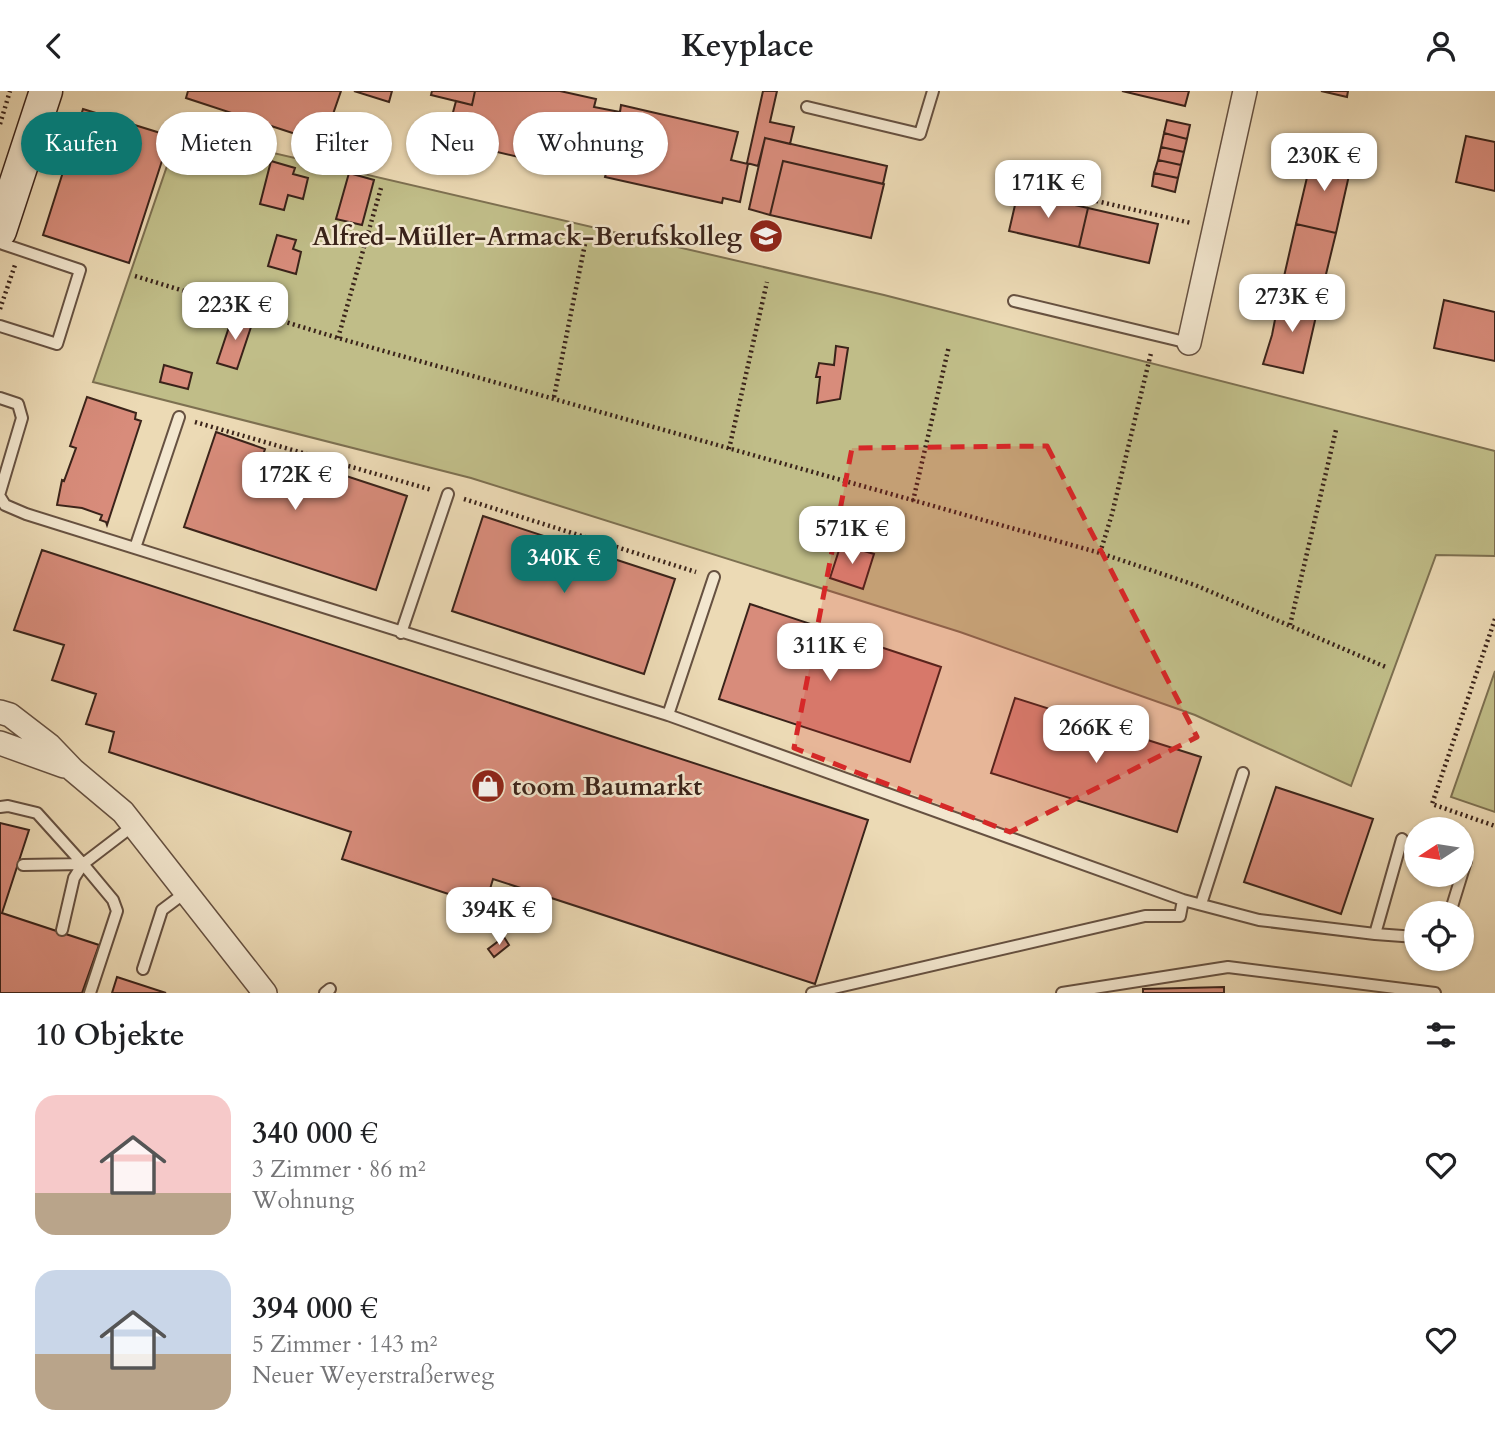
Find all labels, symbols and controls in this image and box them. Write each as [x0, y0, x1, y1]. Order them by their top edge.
text: Keyplace [681, 24, 814, 68]
icon: back [35, 27, 73, 65]
icon: person [1422, 27, 1460, 65]
chip: Kaufen [21, 112, 142, 175]
chip: Mieten [156, 112, 277, 175]
chip: Filter [291, 112, 392, 175]
chip: Neu [406, 112, 499, 175]
chip: Wohnung [513, 112, 668, 175]
pin: 230K € [1267, 133, 1381, 193]
text: 230K € [1287, 140, 1361, 171]
pin: 171K € [991, 160, 1105, 220]
text: 171K € [1011, 167, 1085, 198]
school or university icon: Alfred-Müller-Armack-Berufskolleg [747, 217, 785, 255]
place label: Alfred-Müller-Armack-Berufskolleg [312, 219, 742, 254]
pin: 273K € [1235, 275, 1349, 334]
text: 273K € [1255, 281, 1329, 312]
pin: 223K € [178, 282, 292, 342]
text: 223K € [198, 289, 272, 320]
pin: 172K € [238, 453, 352, 512]
text: 172K € [258, 459, 332, 490]
pin: 571K € [795, 507, 909, 566]
text: 571K € [815, 513, 889, 544]
pin: 340K € [507, 535, 621, 595]
text: 340K € [527, 542, 601, 573]
pin: 311K € [773, 623, 887, 683]
text: 311K € [793, 630, 867, 661]
pin: 266K € [1039, 705, 1153, 765]
text: 266K € [1059, 712, 1133, 743]
shop icon: toom Baumarkt [469, 767, 507, 805]
place label: toom Baumarkt [512, 769, 702, 804]
north arrow [1404, 817, 1474, 887]
map controls [1404, 817, 1474, 971]
pin: 394K € [442, 887, 556, 947]
text: 394K € [462, 894, 536, 925]
button: locate [1404, 901, 1474, 971]
text: 10 Objekte [35, 1015, 185, 1056]
icon: filters [1422, 1016, 1460, 1054]
text: 340 000 € [252, 1113, 378, 1154]
icon: home [91, 1123, 175, 1207]
icon: heart [1422, 1146, 1460, 1184]
text: 3 Zimmer · 86 m² [252, 1154, 426, 1185]
text: Wohnung [252, 1185, 354, 1216]
text: 394 000 € [252, 1288, 378, 1329]
icon: home [91, 1298, 175, 1382]
icon: heart [1422, 1321, 1460, 1359]
text: 5 Zimmer · 143 m² [252, 1329, 437, 1360]
text: Neuer Weyerstraßerweg [252, 1360, 494, 1391]

